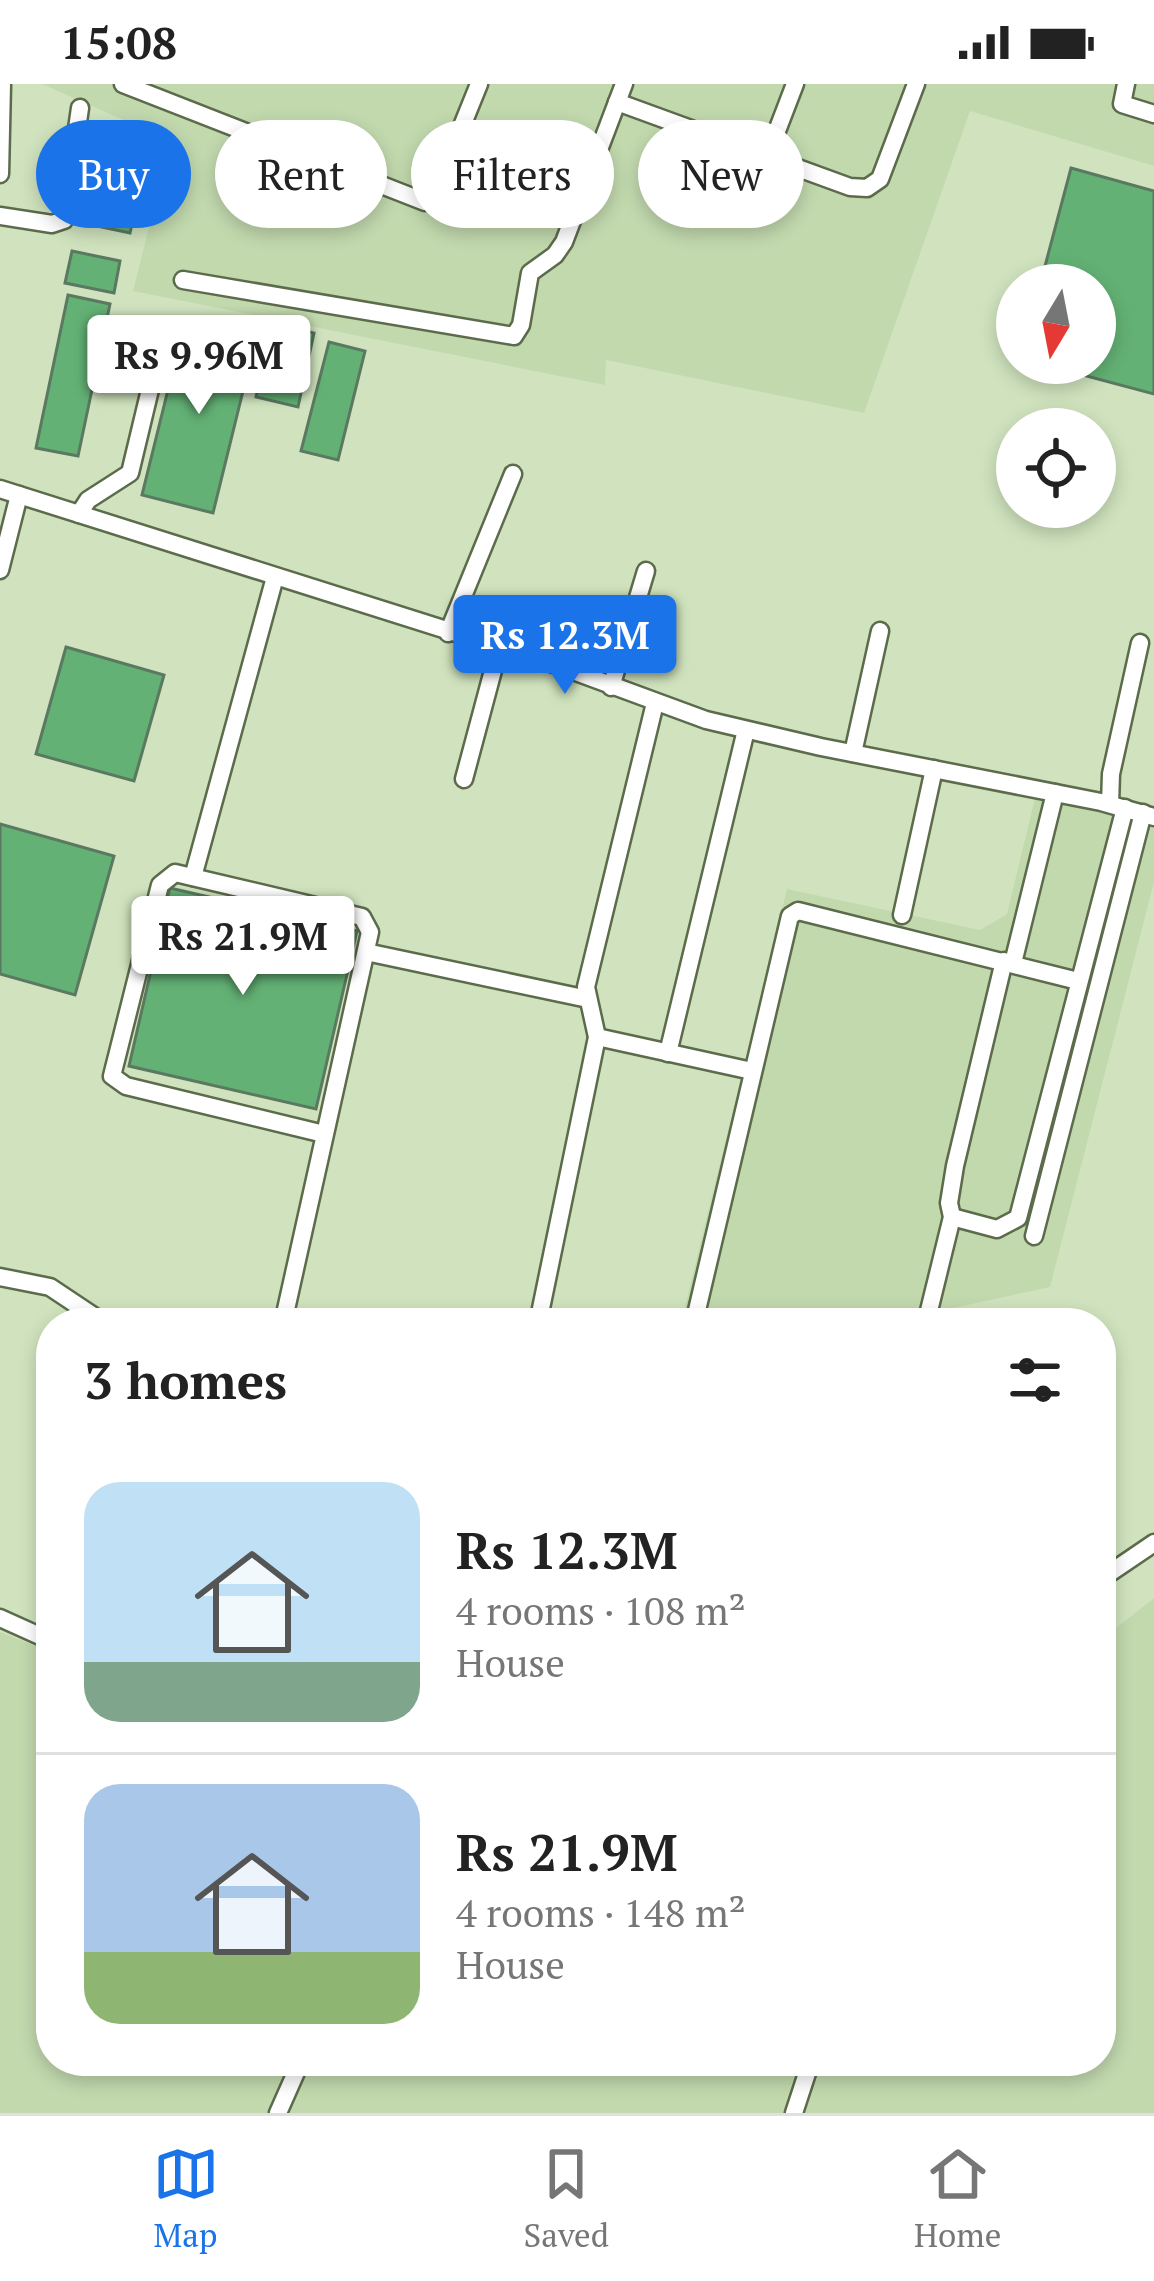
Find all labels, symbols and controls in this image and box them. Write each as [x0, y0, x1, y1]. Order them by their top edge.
text: 15:08 [60, 12, 177, 72]
chip: Buy [36, 120, 191, 228]
chip: Rent [215, 120, 387, 228]
chip: Filters [411, 120, 614, 228]
chip: New [638, 120, 804, 228]
north arrow [996, 264, 1116, 384]
map controls [996, 264, 1116, 528]
pin: Rs 9.96M [75, 315, 323, 417]
text: Rs 9.96M [114, 328, 284, 380]
button: locate [996, 408, 1116, 528]
pin: Rs 12.3M [441, 595, 689, 697]
text: Rs 12.3M [480, 608, 650, 660]
pin: Rs 21.9M [119, 896, 367, 998]
text: Rs 21.9M [158, 909, 328, 961]
text: 3 homes [84, 1346, 287, 1414]
icon: filters [1002, 1347, 1068, 1413]
text: Rs 12.3M [456, 1516, 677, 1584]
icon: home [180, 1530, 324, 1674]
text: 4 rooms · 108 m² [456, 1584, 746, 1636]
text: House [456, 1636, 565, 1688]
text: Rs 21.9M [456, 1818, 677, 1886]
icon: home [180, 1832, 324, 1976]
text: 4 rooms · 148 m² [456, 1886, 746, 1938]
text: House [456, 1938, 565, 1990]
tab: Map [153, 2141, 219, 2256]
tab: Saved [524, 2141, 609, 2256]
tab: Home [914, 2141, 1001, 2256]

